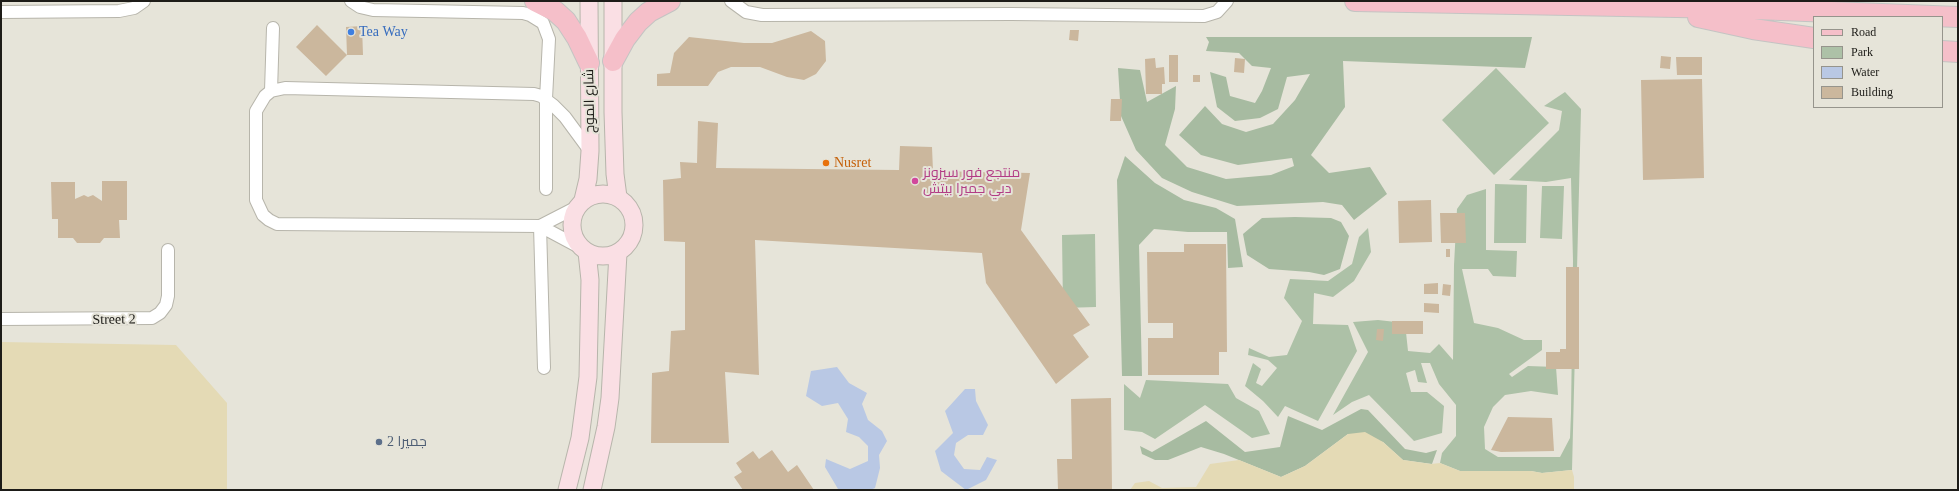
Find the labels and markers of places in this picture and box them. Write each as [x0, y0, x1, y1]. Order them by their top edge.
place label: Tea Way [359, 24, 408, 40]
marker: Tea Way [346, 27, 356, 37]
place label: Nusret [834, 155, 871, 171]
marker: Nusret [821, 158, 831, 168]
place label: منتجع فور سيزونز دبي جميرا بيتش [923, 165, 1020, 198]
marker: منتجع فور سيزونز دبي جميرا بيتش [910, 176, 920, 186]
place label: جميرا 2 [387, 434, 427, 450]
marker: جميرا 2 [374, 437, 384, 447]

